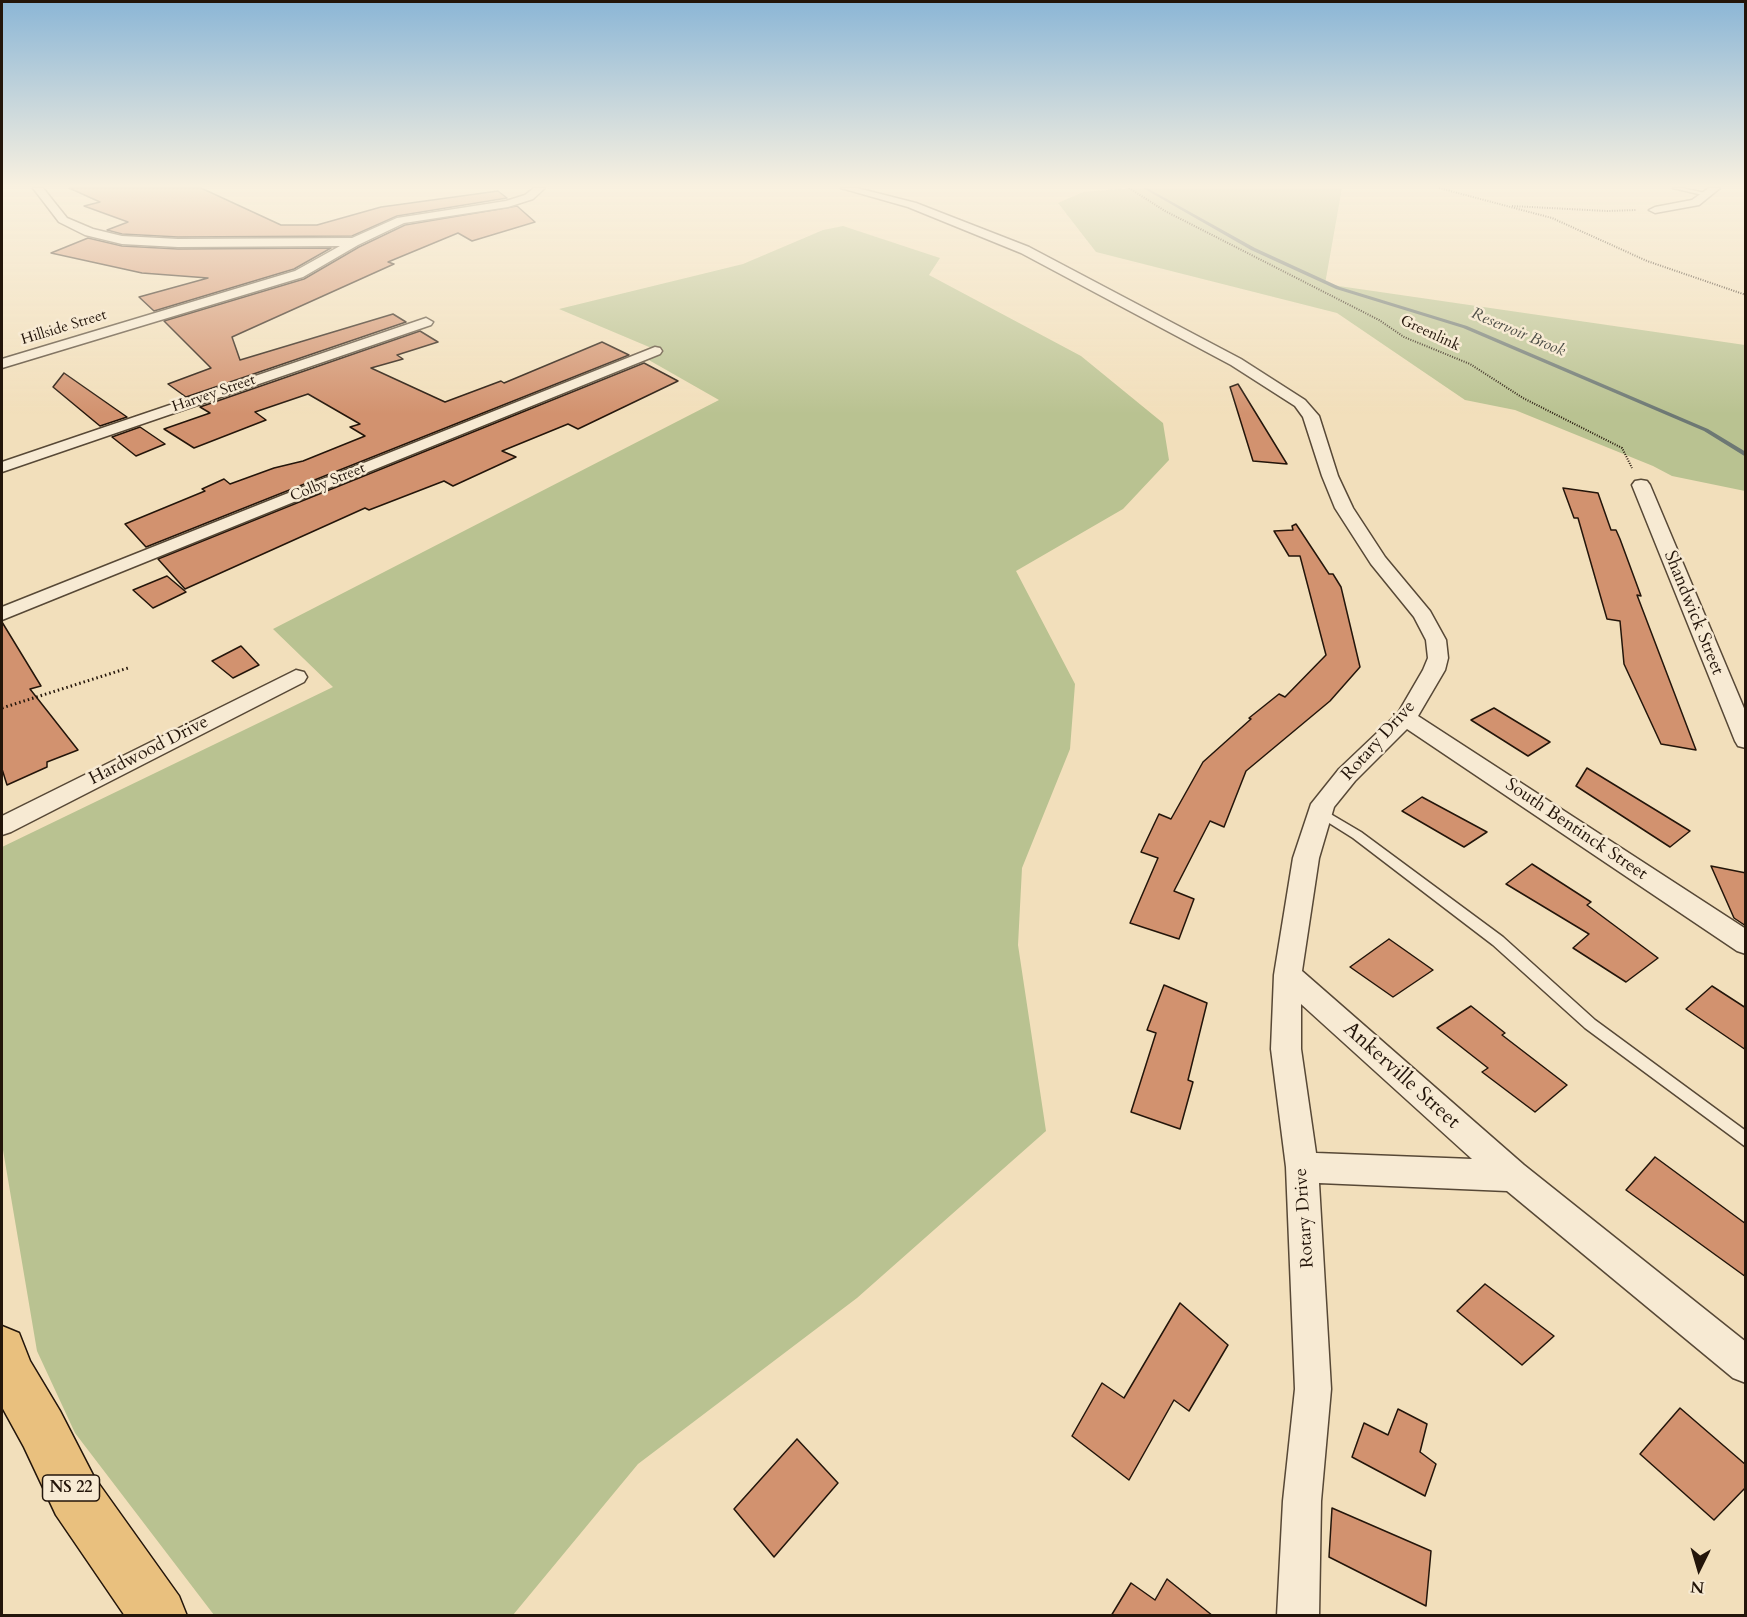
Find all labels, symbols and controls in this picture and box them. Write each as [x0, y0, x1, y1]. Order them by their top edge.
water label: Reservoir Brook [1468, 305, 1568, 361]
street label: Hillside Street [19, 306, 109, 350]
street label: Greenlink [1397, 312, 1463, 356]
street label: Harvey Street [170, 371, 258, 417]
street label: Colby Street [288, 460, 368, 506]
street label: Shandwick Street [1658, 548, 1728, 678]
street label: Rotary Drive [1337, 697, 1421, 785]
street label: Hardwood Drive [86, 712, 212, 790]
street label: South Bentinck Street [1501, 774, 1651, 886]
street label: Ankerville Street [1337, 1017, 1465, 1135]
street label: Rotary Drive [1291, 1167, 1319, 1269]
road number: NS 22 [42, 1475, 100, 1501]
north arrow [1669, 1539, 1729, 1599]
text: N [1690, 1575, 1705, 1598]

